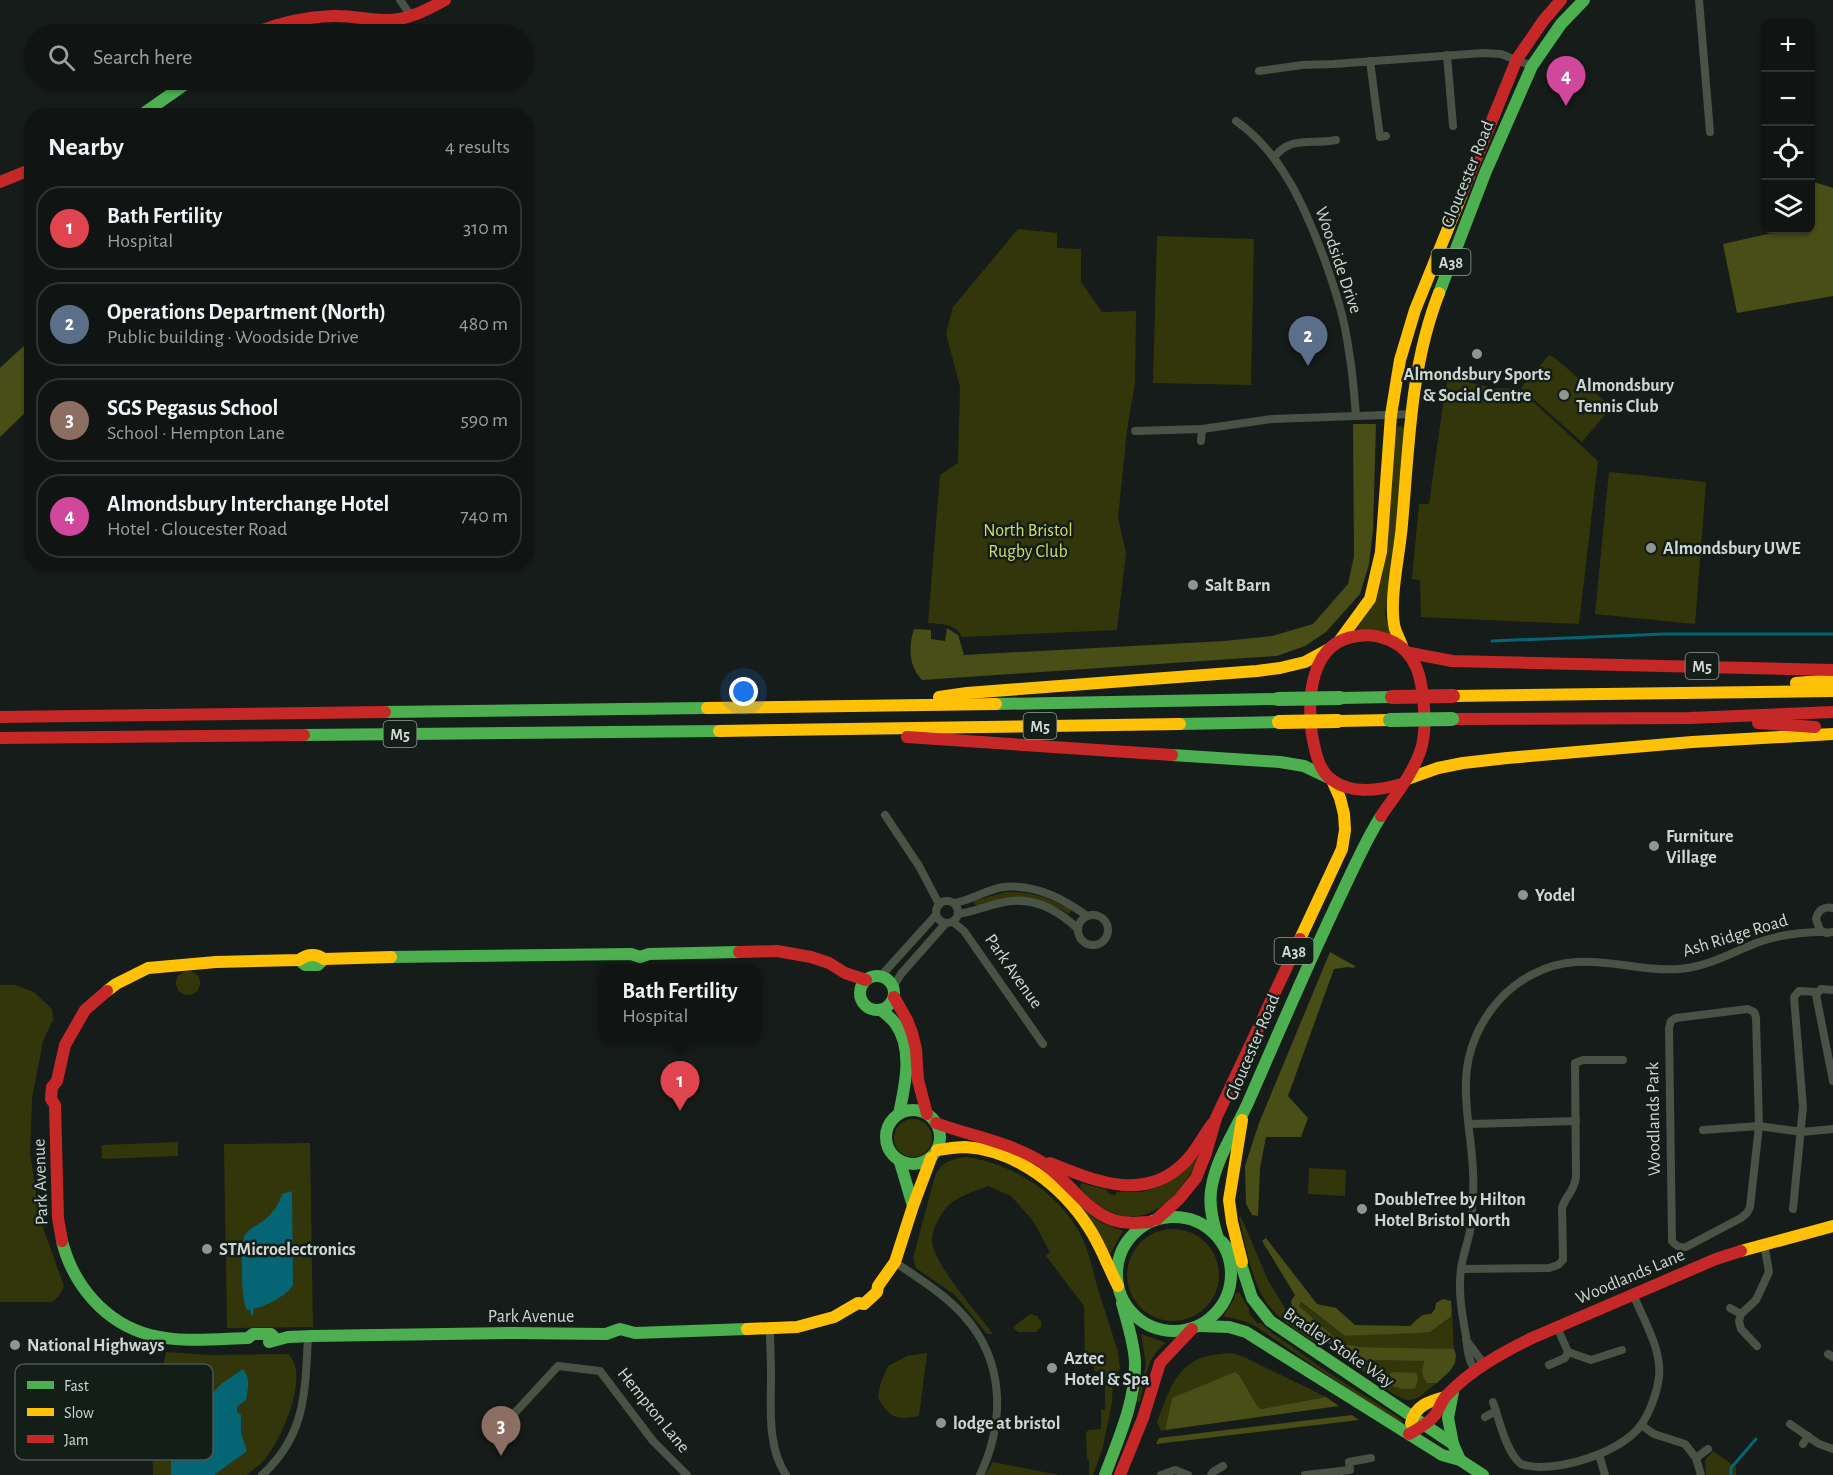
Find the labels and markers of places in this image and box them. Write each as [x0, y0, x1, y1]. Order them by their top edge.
pin: 4 [1546, 57, 1586, 106]
pin: 2 [1288, 316, 1328, 366]
marker: Almondsbury Sports & Social Centre [1470, 347, 1484, 361]
place label: Almondsbury Sports & Social Centre [1403, 366, 1551, 405]
place label: Almondsbury Tennis Club [1576, 377, 1675, 416]
marker: Almondsbury Tennis Club [1557, 388, 1571, 402]
place label: Almondsbury UWE [1663, 540, 1801, 558]
marker: Almondsbury UWE [1644, 541, 1658, 555]
place label: Salt Barn [1205, 577, 1271, 595]
marker: Salt Barn [1186, 578, 1200, 592]
place label: Furniture Village [1666, 828, 1733, 867]
marker: Furniture Village [1647, 839, 1661, 853]
place label: Yodel [1535, 887, 1575, 905]
marker: Yodel [1516, 888, 1530, 902]
pin: 1 [660, 1062, 700, 1111]
place label: DoubleTree by Hilton Hotel Bristol North [1374, 1191, 1526, 1230]
marker: DoubleTree by Hilton Hotel Bristol North [1355, 1202, 1369, 1216]
place label: STMicroelectronics [219, 1241, 356, 1259]
marker: STMicroelectronics [200, 1242, 214, 1256]
place label: National Highways [27, 1337, 165, 1355]
marker: National Highways [8, 1338, 22, 1352]
place label: Aztec Hotel & Spa [1064, 1350, 1150, 1389]
marker: Aztec Hotel & Spa [1045, 1361, 1059, 1375]
pin: 3 [482, 1406, 520, 1456]
place label: lodge at bristol [953, 1415, 1060, 1433]
marker: lodge at bristol [934, 1416, 948, 1430]

